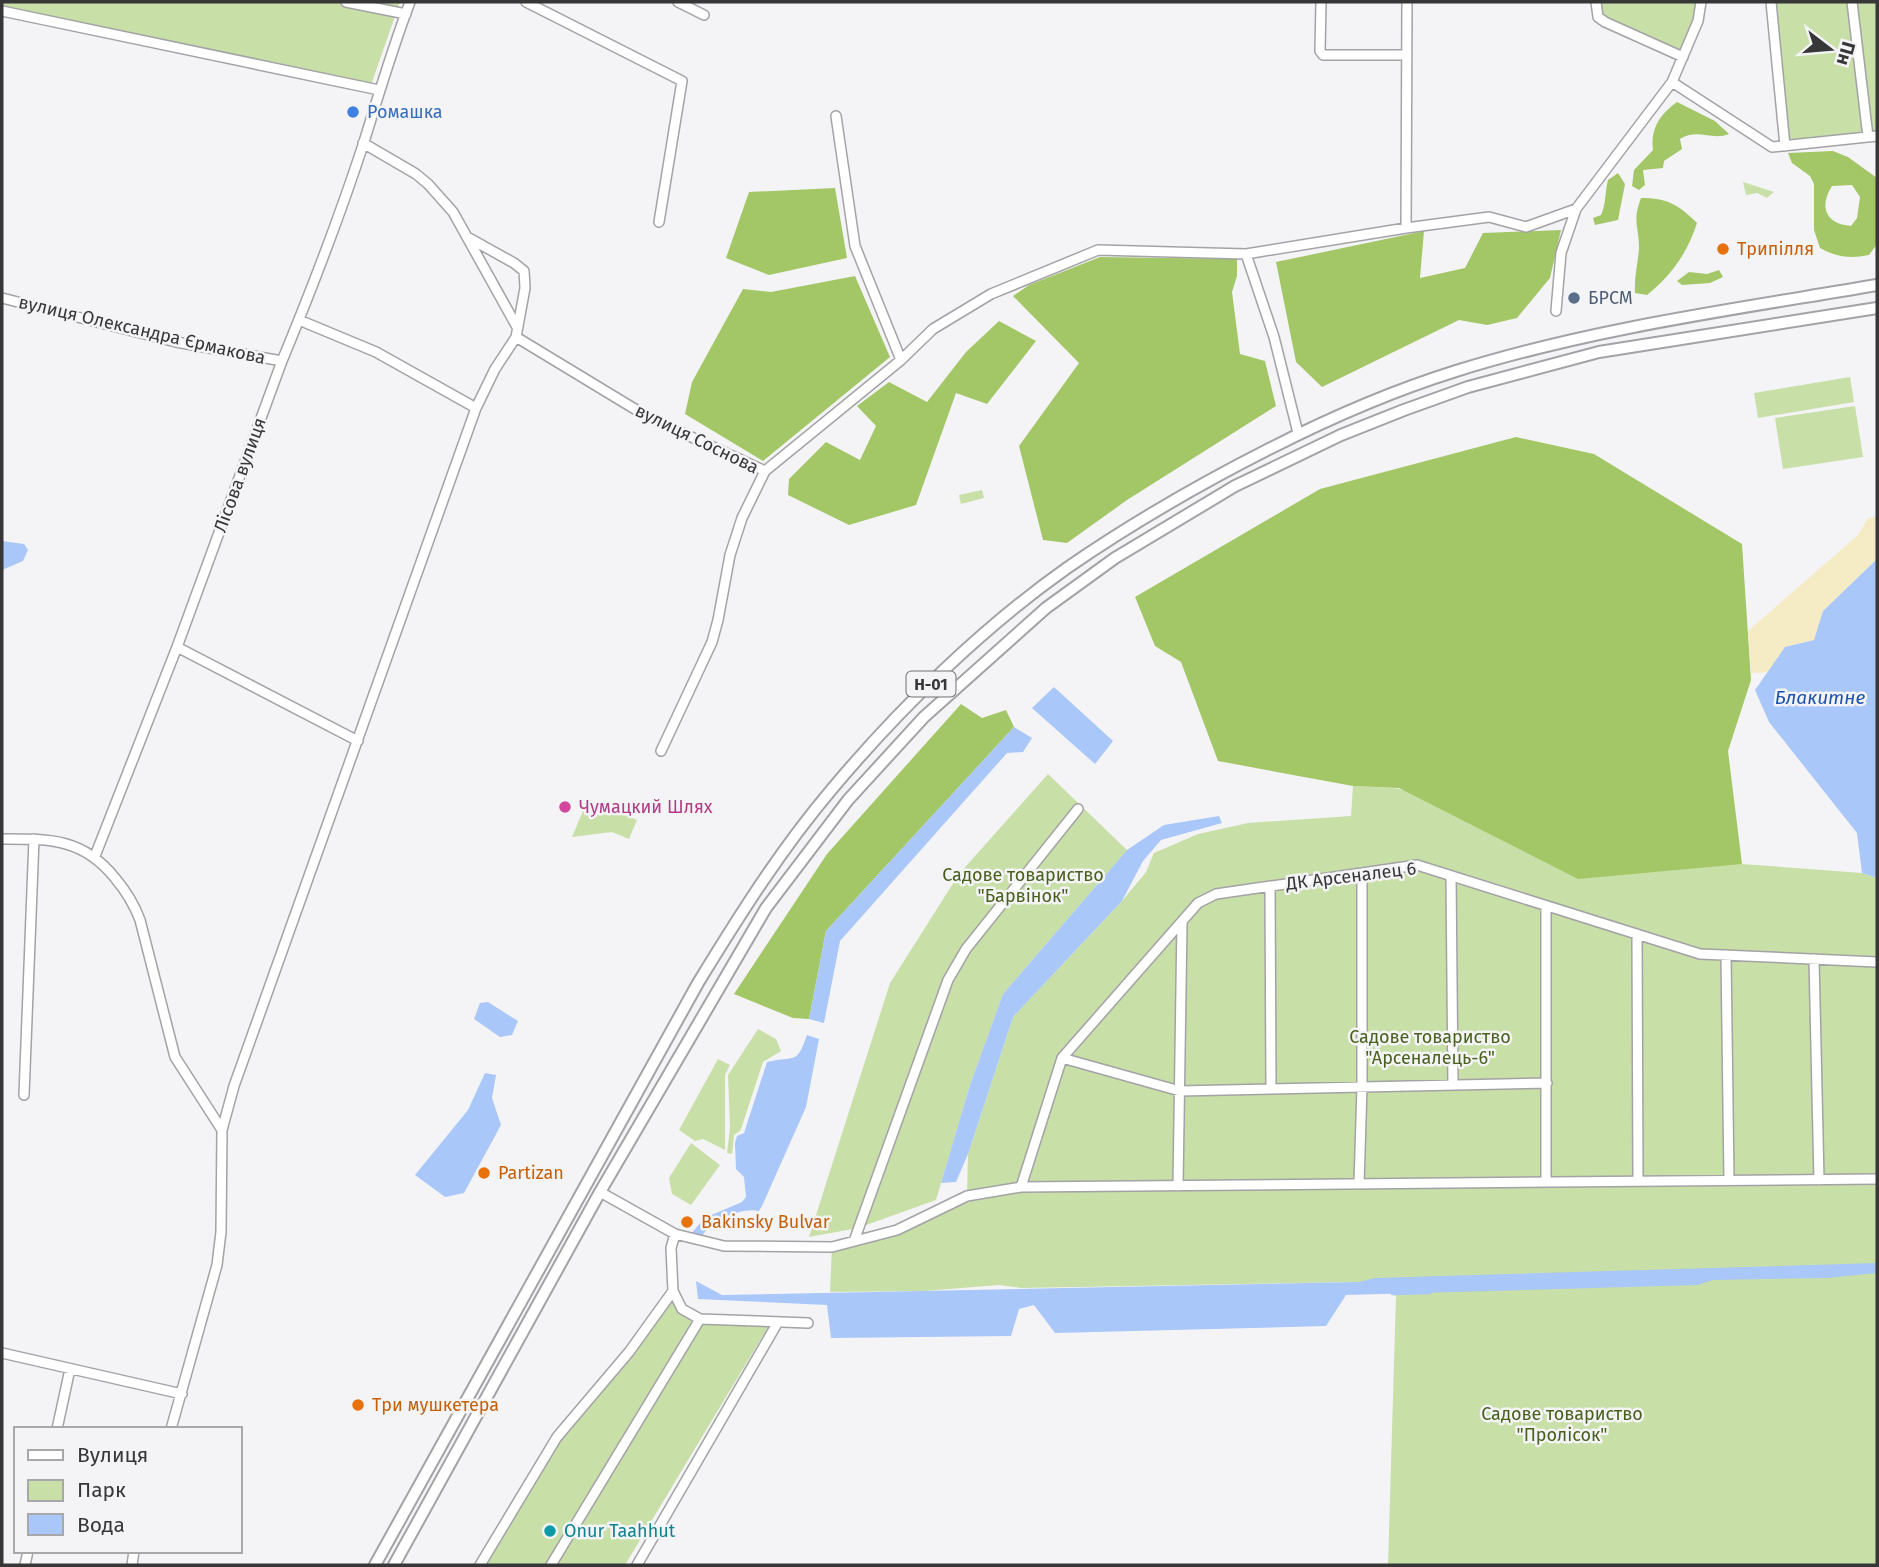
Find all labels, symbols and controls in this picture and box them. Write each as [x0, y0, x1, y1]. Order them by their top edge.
north arrow [1795, 14, 1865, 84]
text: Пн [1832, 39, 1860, 68]
place label: Ромашка [367, 101, 443, 123]
marker: Ромашка [345, 104, 361, 120]
place label: Трипілля [1737, 238, 1814, 260]
marker: Трипілля [1715, 241, 1731, 257]
place label: БРСМ [1588, 287, 1633, 309]
marker: БРСМ [1566, 290, 1582, 306]
street label: вулиця Олександра Єрмакова [16, 291, 268, 369]
street label: вулиця Соснова [632, 400, 762, 478]
street label: Лісова вулиця [209, 415, 271, 535]
road number: Н-01 [906, 671, 956, 696]
water label: Блакитне [1775, 686, 1865, 709]
place label: Чумацкий Шлях [579, 796, 713, 818]
marker: Чумацкий Шлях [557, 799, 573, 815]
street label: ДК Арсеналец 6 [1284, 857, 1417, 895]
park label: Садове товариство "Барвінок" [942, 864, 1104, 907]
park label: Садове товариство "Арсеналець-6" [1349, 1026, 1511, 1069]
place label: Partizan [498, 1162, 564, 1184]
marker: Partizan [476, 1165, 492, 1181]
place label: Bakinsky Bulvar [701, 1211, 830, 1233]
marker: Bakinsky Bulvar [679, 1214, 695, 1230]
place label: Три мушкетера [372, 1394, 499, 1416]
marker: Три мушкетера [350, 1397, 366, 1413]
park label: Садове товариство "Пролісок" [1481, 1403, 1643, 1446]
legend [14, 1427, 242, 1553]
text: Вулиця [77, 1442, 148, 1468]
text: Парк [77, 1477, 126, 1503]
text: Вода [77, 1512, 125, 1538]
place label: Onur Taahhut [564, 1520, 676, 1542]
marker: Onur Taahhut [542, 1523, 558, 1539]

